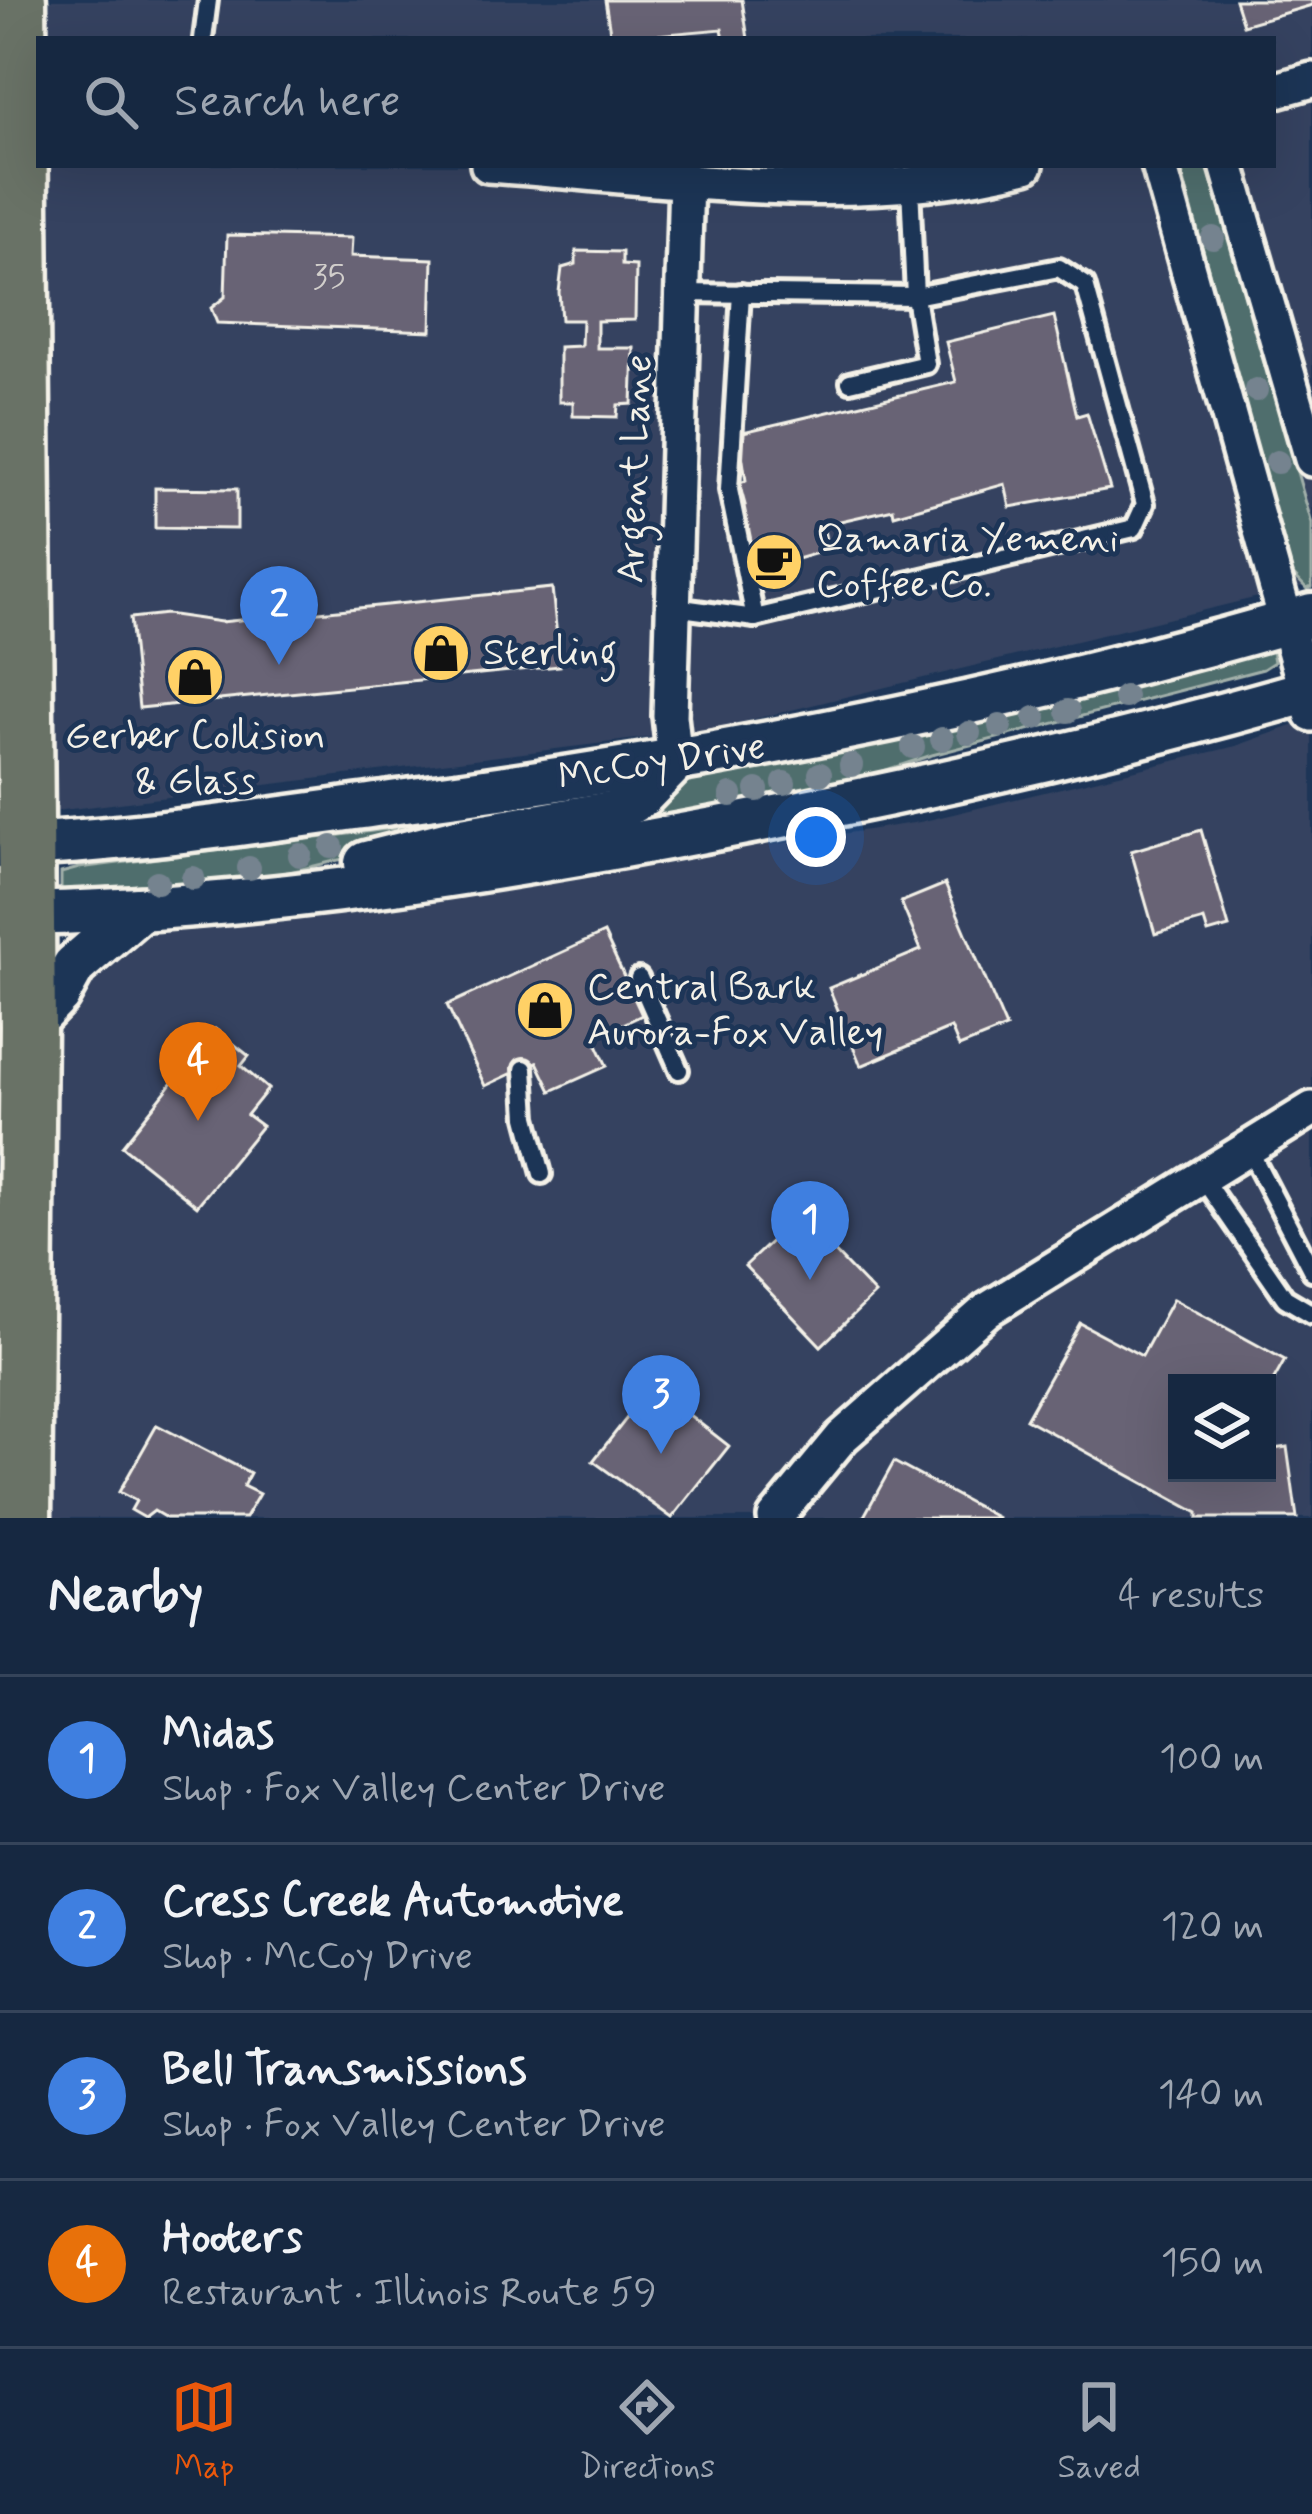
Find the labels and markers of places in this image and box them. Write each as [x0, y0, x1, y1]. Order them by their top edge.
place label: Qamaria Yemeni Coffee Co. [816, 515, 1118, 611]
cafe icon: Qamaria Yemeni Coffee Co. [743, 531, 805, 593]
pin: 2 [240, 566, 318, 665]
shop icon: Sterling [410, 622, 472, 684]
place label: Sterling [483, 628, 617, 682]
shop icon: Gerber Collision & Glass [164, 646, 226, 708]
place label: Gerber Collision & Glass [65, 712, 325, 808]
place label: Central Bark Aurora-Fox Valley [587, 963, 883, 1059]
shop icon: Central Bark Aurora-Fox Valley [514, 979, 576, 1041]
pin: 4 [159, 1022, 237, 1121]
pin: 1 [771, 1181, 849, 1280]
pin: 3 [622, 1355, 700, 1454]

